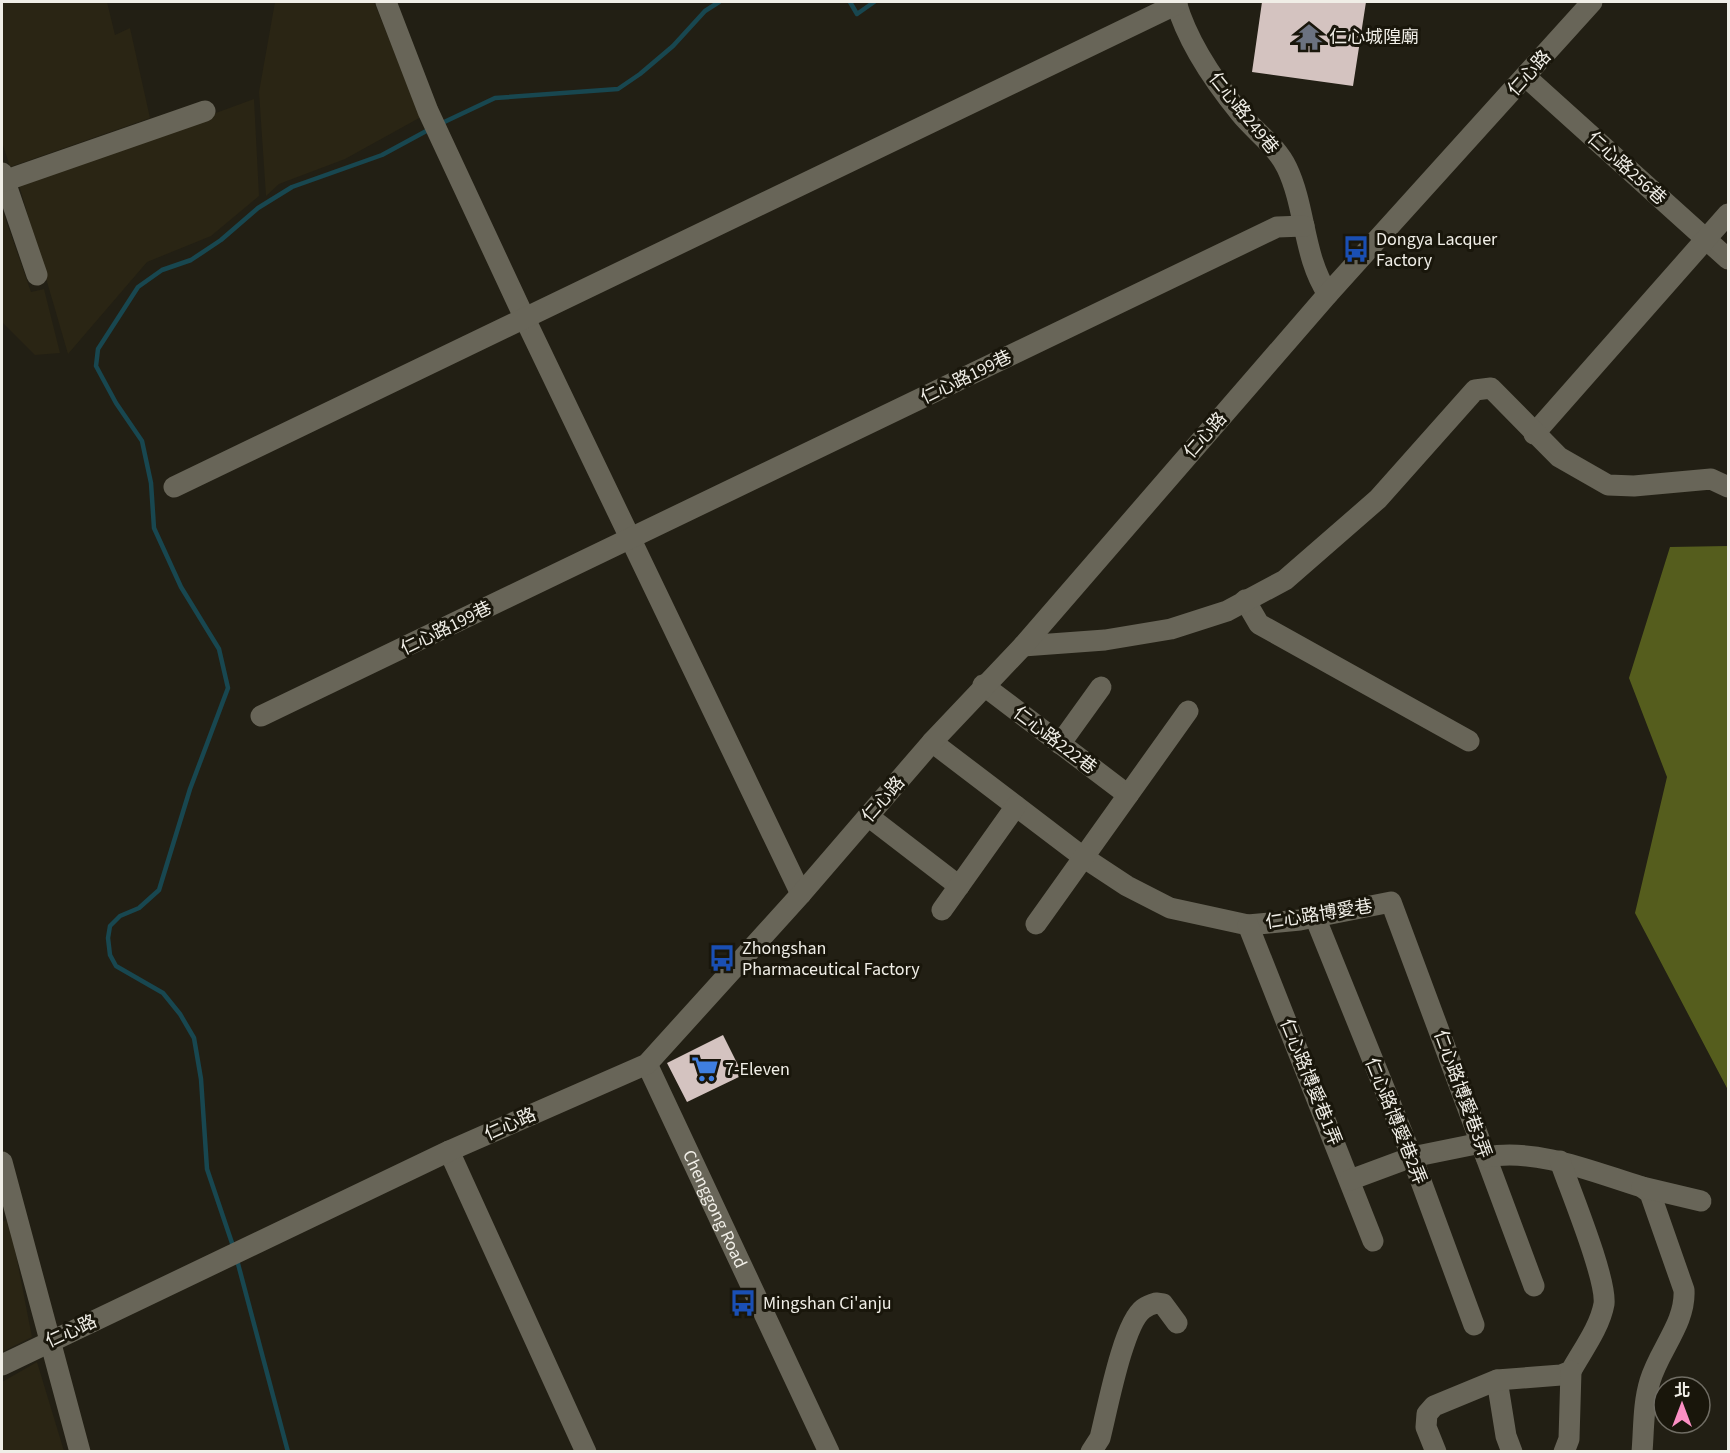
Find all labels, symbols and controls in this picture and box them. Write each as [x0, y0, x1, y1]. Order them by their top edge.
temple icon: 仁心城隍廟 [1294, 22, 1324, 52]
place label: 仁心城隍廟 [1329, 25, 1419, 50]
street label: 仁心路 [1502, 45, 1557, 102]
street label: 仁心路249巷 [1203, 67, 1284, 160]
street label: 仁心路256巷 [1582, 126, 1672, 211]
place label: Dongya Lacquer Factory [1376, 227, 1498, 273]
bus stop icon: Dongya Lacquer Factory [1341, 234, 1371, 264]
street label: 仁心路199巷 [916, 345, 1016, 410]
street label: 仁心路 [1178, 407, 1233, 464]
street label: 仁心路199巷 [396, 596, 496, 661]
street label: 仁心路222巷 [1008, 701, 1102, 780]
street label: 仁心路 [856, 771, 911, 828]
street label: 仁心路博愛巷 [1264, 894, 1374, 935]
place label: Zhongshan Pharmaceutical Factory [742, 936, 920, 982]
bus stop icon: Zhongshan Pharmaceutical Factory [707, 943, 737, 973]
street label: 仁心路博愛巷1弄 [1274, 1015, 1347, 1149]
street label: 仁心路博愛巷3弄 [1428, 1026, 1497, 1162]
supermarket icon: 7-Eleven [690, 1054, 720, 1084]
street label: 仁心路博愛巷2弄 [1359, 1054, 1432, 1188]
place label: 7-Eleven [725, 1057, 790, 1082]
street label: 仁心路 [480, 1102, 540, 1147]
street label: Chenggong Road [676, 1146, 753, 1272]
bus stop icon: Mingshan Ci'anju [728, 1288, 758, 1318]
place label: Mingshan Ci'anju [763, 1291, 892, 1316]
street label: 仁心路 [41, 1309, 101, 1354]
north arrow [1652, 1375, 1712, 1435]
text: 北 [1674, 1380, 1690, 1402]

